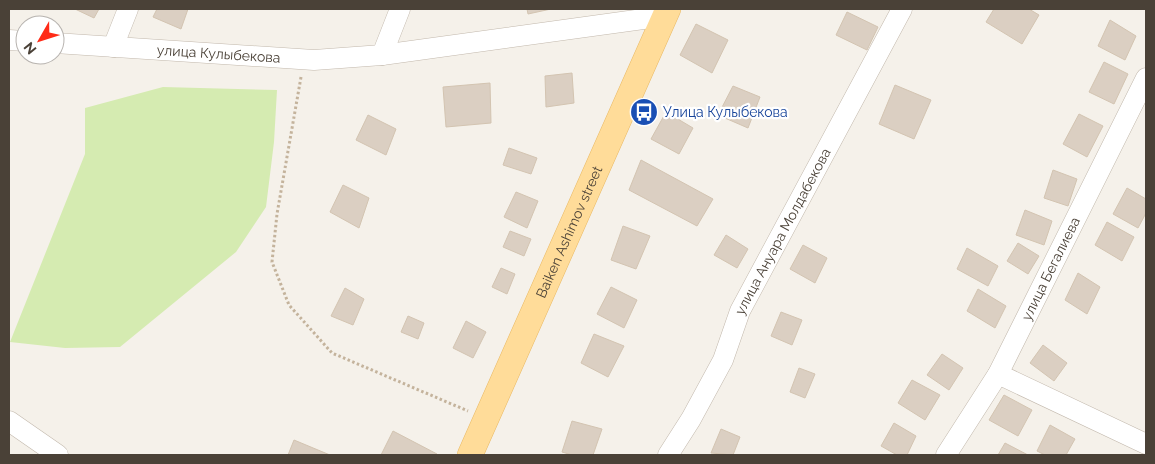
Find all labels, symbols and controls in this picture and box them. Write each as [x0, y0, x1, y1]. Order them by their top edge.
north arrow [15, 15, 65, 65]
text: N [20, 39, 39, 57]
street label: улица Кулыбекова [156, 42, 281, 66]
bus stop icon: Улица Кулыбекова [629, 97, 659, 127]
place label: Улица Кулыбекова [663, 104, 788, 120]
street label: улица Ануара Молдабекова [732, 145, 834, 317]
street label: Baiken Ashimov street [533, 163, 605, 301]
street label: улица Бегалиева [1018, 214, 1083, 323]

